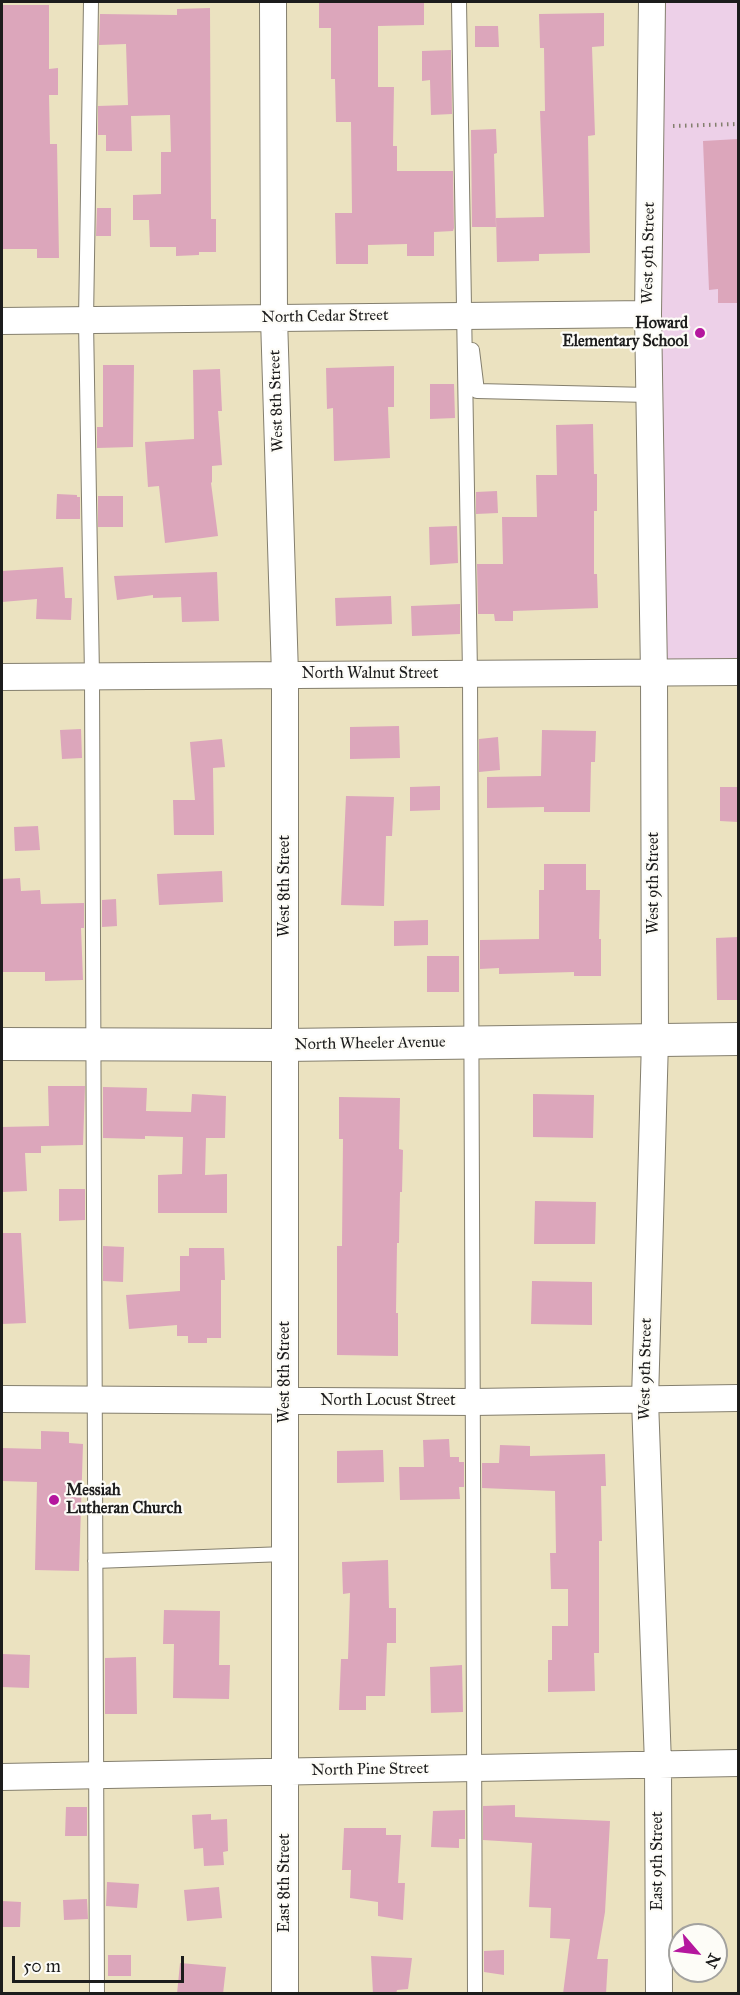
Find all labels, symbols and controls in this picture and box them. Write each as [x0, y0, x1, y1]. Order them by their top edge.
street label: West 9th Street [639, 202, 659, 304]
street label: North Cedar Street [261, 306, 389, 328]
place label: Howard Elementary School [562, 314, 688, 352]
marker: Howard Elementary School [693, 326, 707, 340]
street label: West 8th Street [266, 349, 288, 453]
street label: North Walnut Street [302, 664, 438, 684]
street label: West 9th Street [644, 832, 664, 934]
street label: West 8th Street [275, 835, 295, 937]
street label: North Wheeler Avenue [294, 1033, 446, 1055]
street label: West 9th Street [636, 1318, 656, 1420]
street label: West 8th Street [275, 1321, 295, 1423]
street label: North Locust Street [320, 1391, 456, 1411]
place label: Messiah Lutheran Church [66, 1481, 182, 1519]
marker: Messiah Lutheran Church [47, 1493, 61, 1507]
street label: North Pine Street [311, 1759, 429, 1781]
street label: East 9th Street [648, 1811, 668, 1911]
street label: East 8th Street [275, 1833, 295, 1933]
north arrow [668, 1923, 728, 1983]
scale bar [15, 1944, 188, 1982]
text: N [701, 1950, 724, 1971]
text: 50 m [23, 1955, 61, 1977]

